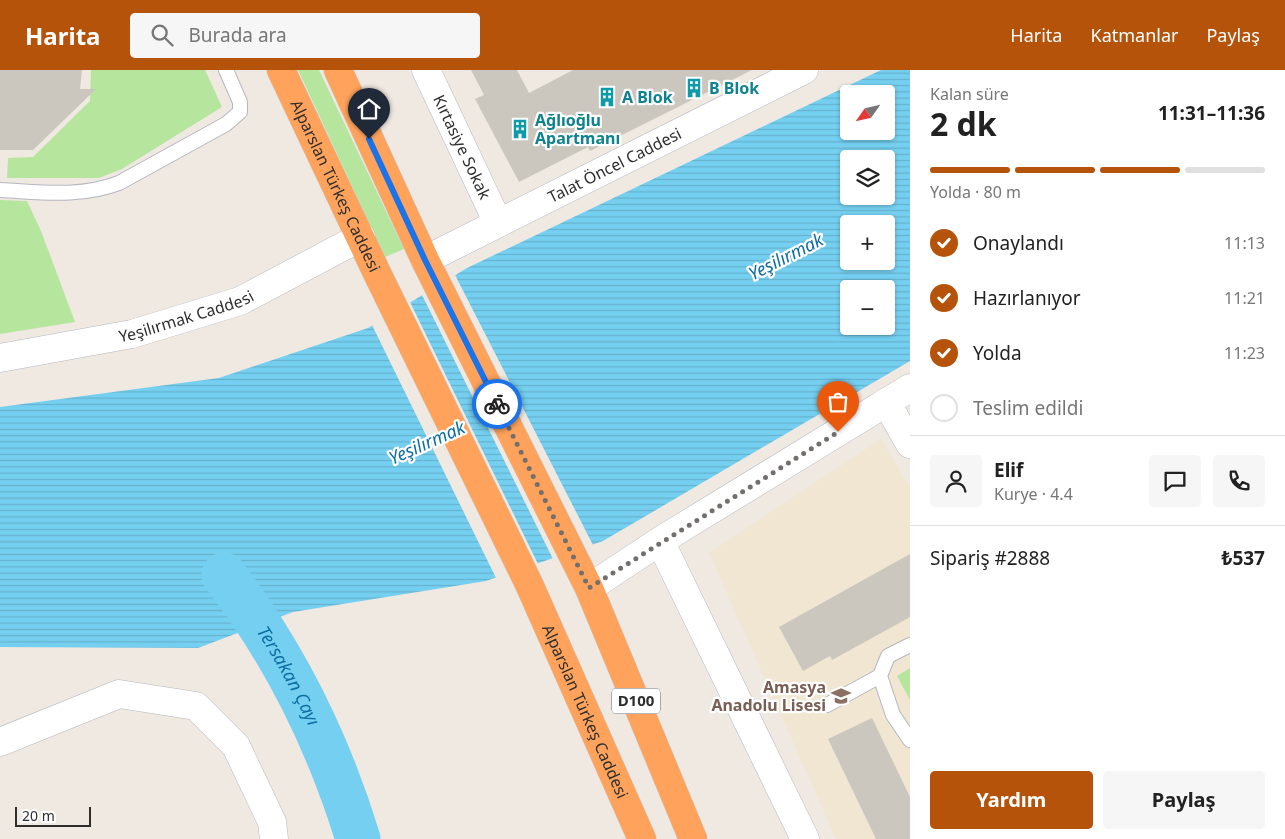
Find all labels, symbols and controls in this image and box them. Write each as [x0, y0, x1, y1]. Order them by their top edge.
search box [130, 13, 480, 58]
text: Harita [25, 19, 100, 52]
icon: search [148, 21, 176, 49]
text: Burada ara [188, 22, 287, 48]
text: Harita [1010, 23, 1062, 47]
text: Katmanlar [1090, 23, 1178, 47]
text: Paylaş [1206, 23, 1260, 47]
building icon: B Blok [683, 77, 705, 99]
place label: B Blok [709, 77, 759, 99]
text: Kalan süre [930, 83, 1009, 105]
north arrow [840, 85, 895, 140]
map controls [840, 85, 895, 335]
building icon: A Blok [596, 86, 618, 108]
place label: A Blok [622, 86, 673, 108]
pin [348, 88, 390, 139]
street label: Kırtasiye Sokak [428, 91, 496, 203]
icon: home [355, 95, 383, 123]
street label: Alparslan Türkeş Caddesi [286, 96, 386, 276]
text: 11:31–11:36 [1158, 100, 1265, 126]
text: 2 dk [930, 102, 997, 145]
place label: Ağlıoğlu Apartmanı [535, 109, 620, 149]
building icon: Ağlıoğlu Apartmanı [509, 118, 531, 140]
street label: Talat Öncel Caddesi [544, 122, 685, 208]
button: layers [840, 150, 895, 205]
text: Yolda · 80 m [930, 181, 1021, 203]
button: + [840, 215, 895, 270]
water label: Yeşilırmak [744, 227, 828, 285]
icon: check [930, 229, 958, 257]
text: Onaylandı [973, 230, 1064, 256]
text: 11:13 [1224, 232, 1265, 254]
button: − [840, 280, 895, 335]
icon: check [930, 284, 958, 312]
street label: Yeşilırmak Caddesi [117, 285, 258, 347]
text: Hazırlanıyor [973, 285, 1081, 311]
text: 11:21 [1224, 287, 1265, 309]
icon: check [930, 339, 958, 367]
text: Yolda [973, 340, 1022, 366]
text: 11:23 [1224, 342, 1265, 364]
courier [472, 379, 522, 429]
pin [817, 381, 859, 432]
icon: bag [824, 388, 852, 416]
icon: bike [483, 390, 511, 418]
text: Teslim edildi [973, 395, 1083, 421]
water label: Yeşilırmak [385, 414, 469, 470]
button: person [930, 455, 982, 507]
button: chat [1149, 455, 1201, 507]
button: phone [1213, 455, 1265, 507]
text: Elif [994, 457, 1023, 483]
text: Kurye · 4.4 [994, 483, 1073, 505]
text: Sipariş #2888 [930, 545, 1050, 571]
text: ₺537 [1222, 545, 1265, 571]
water label: Tersakan Çayı [252, 621, 326, 729]
street label: Alparslan Türkeş Caddesi [537, 621, 634, 802]
place label: Amasya Anadolu Lisesi [711, 676, 826, 716]
school or university icon: Amasya Anadolu Lisesi [830, 685, 852, 707]
road number: D100 [612, 688, 660, 714]
button: Yardım [930, 771, 1093, 829]
button: Paylaş [1103, 771, 1265, 829]
scale bar [15, 804, 91, 827]
text: 20 m [22, 806, 55, 825]

